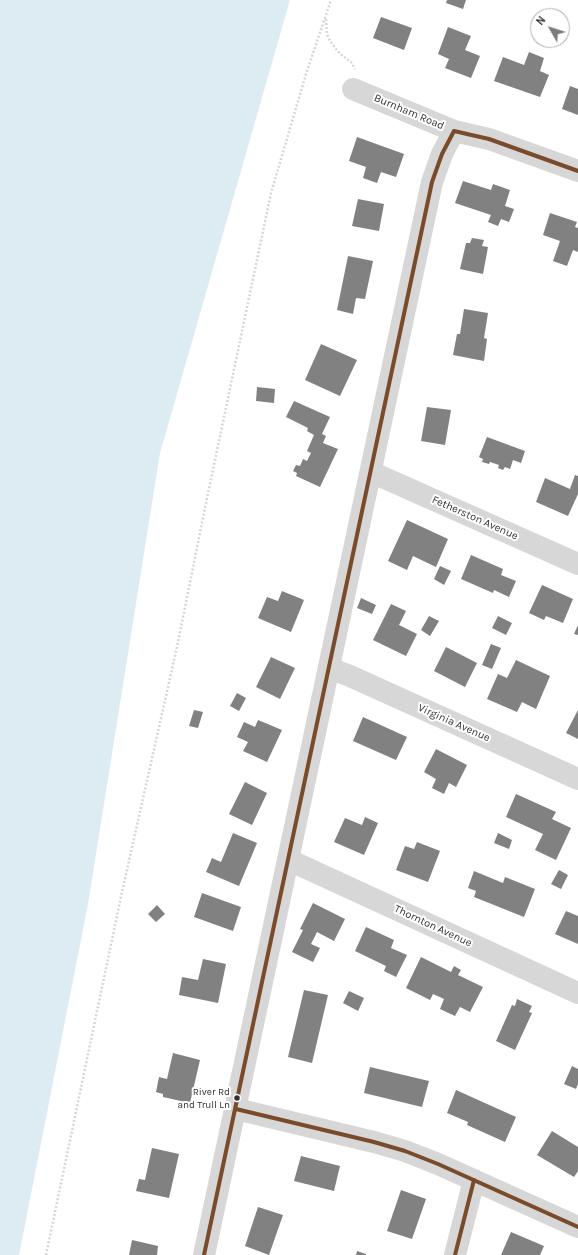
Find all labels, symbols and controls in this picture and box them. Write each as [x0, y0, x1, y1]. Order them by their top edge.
north arrow [530, 8, 570, 48]
text: N [534, 14, 549, 28]
street label: Burnham Road [372, 91, 446, 133]
street label: Fetherston Avenue [430, 493, 520, 543]
street label: Virginia Avenue [416, 701, 492, 745]
street label: Thornton Avenue [392, 902, 474, 950]
place label: River Rd and Trull Ln [178, 1086, 230, 1110]
marker: River Rd and Trull Ln [232, 1093, 242, 1103]

